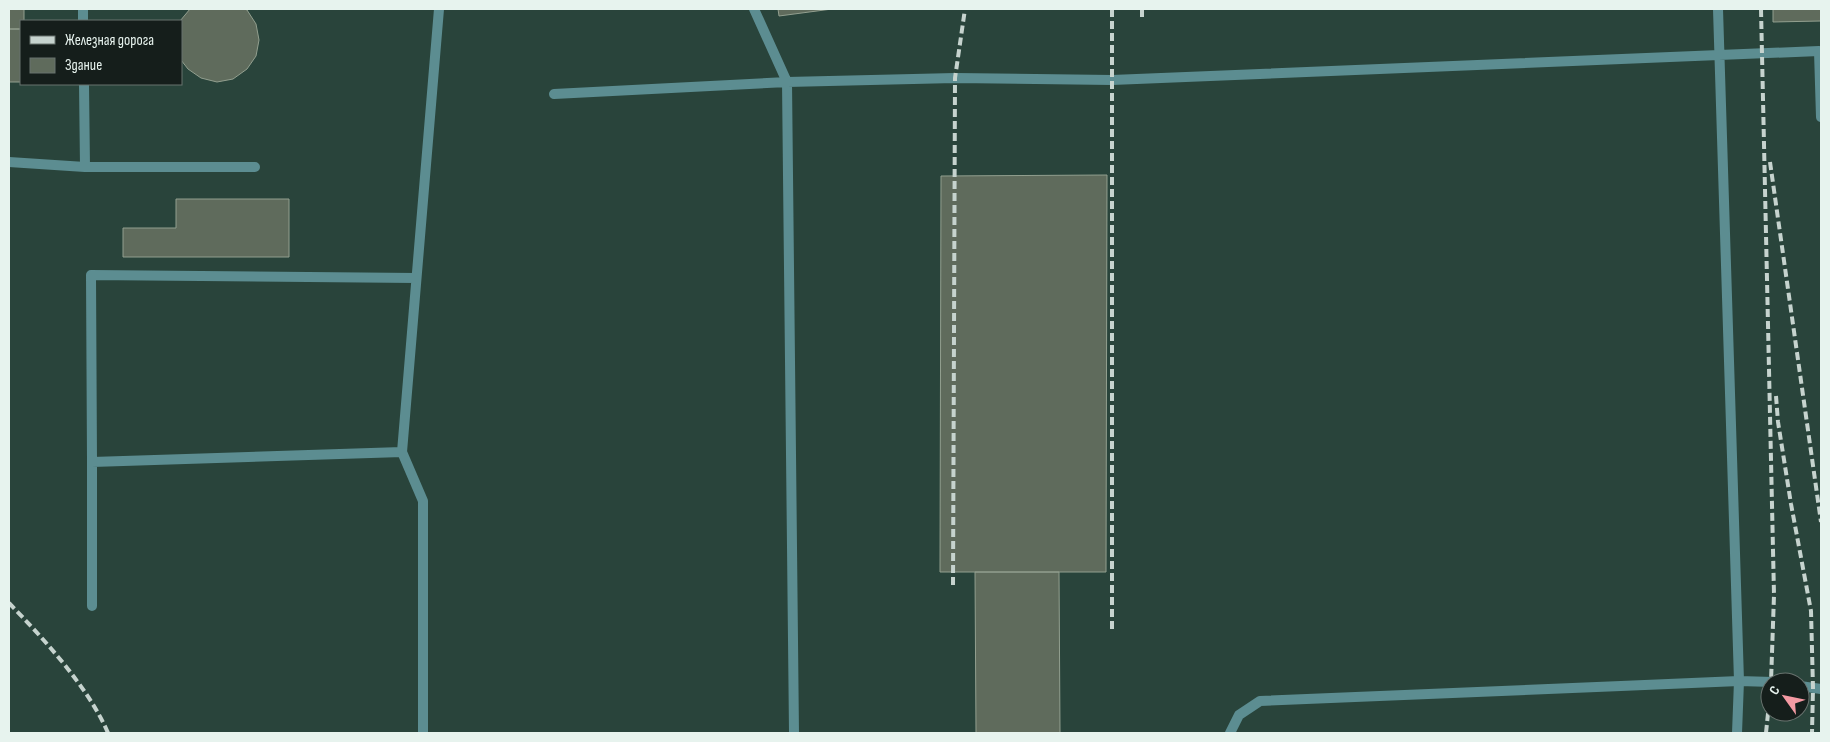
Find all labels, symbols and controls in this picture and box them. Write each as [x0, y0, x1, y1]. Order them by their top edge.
legend [20, 20, 182, 85]
text: Железная дорога [65, 31, 154, 50]
text: Здание [65, 56, 102, 75]
north arrow [1760, 672, 1810, 722]
text: С [1765, 683, 1784, 698]

